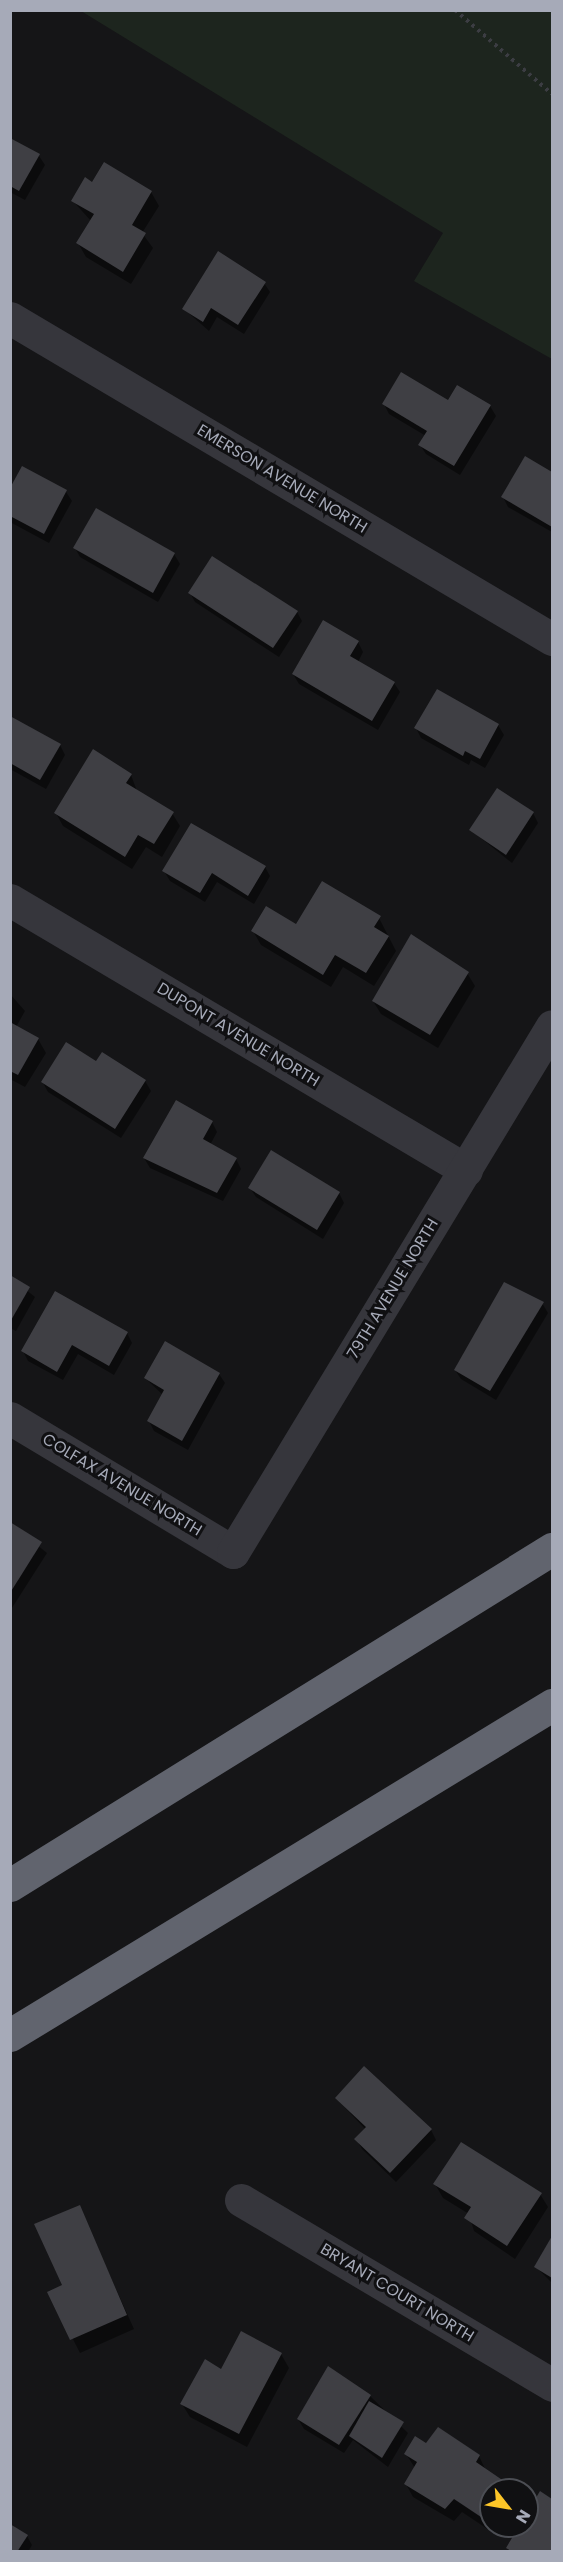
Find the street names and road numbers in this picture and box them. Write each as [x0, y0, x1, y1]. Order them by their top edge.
street label: EMERSON AVENUE NORTH [193, 421, 371, 537]
street label: DUPONT AVENUE NORTH [153, 979, 323, 1091]
street label: 79TH AVENUE NORTH [343, 1215, 443, 1363]
street label: COLFAX AVENUE NORTH [39, 1430, 205, 1540]
street label: BRYANT COURT NORTH [317, 2240, 477, 2346]

